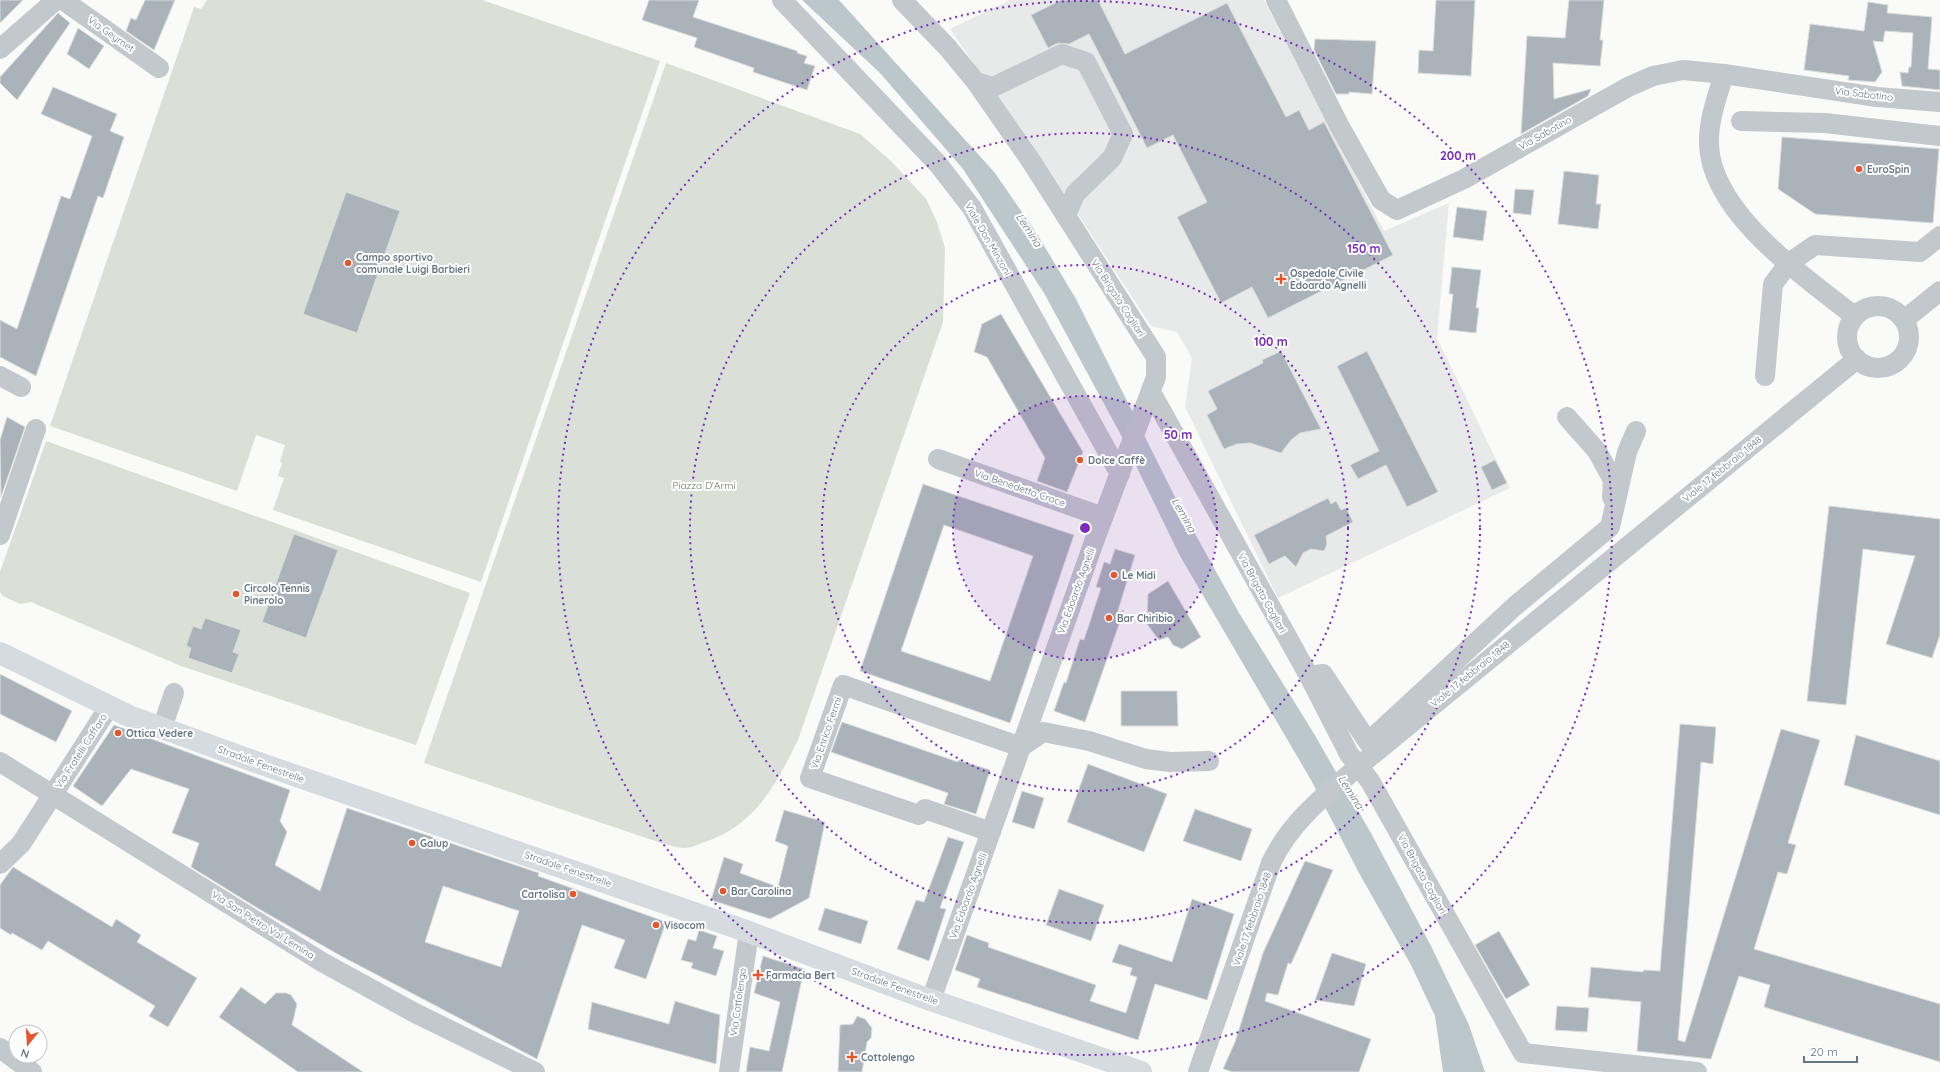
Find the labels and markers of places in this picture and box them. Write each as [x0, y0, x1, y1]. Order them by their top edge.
place label: EuroSpin [1867, 163, 1909, 176]
marker: EuroSpin [1854, 164, 1864, 174]
place label: Campo sportivo comunale Luigi Barbieri [356, 251, 470, 276]
marker: Campo sportivo comunale Luigi Barbieri [343, 258, 353, 268]
place label: Ospedale Civile Edoardo Agnelli [1290, 267, 1366, 292]
marker: Ospedale Civile Edoardo Agnelli [1275, 273, 1287, 285]
place label: Dolce Caffè [1088, 454, 1145, 467]
marker: Dolce Caffè [1075, 455, 1085, 465]
centre of rings [1078, 521, 1092, 535]
place label: Le Midi [1122, 569, 1156, 582]
marker: Le Midi [1109, 570, 1119, 580]
place label: Circolo Tennis Pinerolo [244, 582, 310, 607]
marker: Circolo Tennis Pinerolo [231, 589, 241, 599]
place label: Bar Chiribio [1117, 612, 1173, 625]
marker: Bar Chiribio [1104, 613, 1114, 623]
place label: Ottica Vedere [126, 727, 193, 740]
marker: Ottica Vedere [113, 728, 123, 738]
place label: Galup [420, 837, 448, 850]
marker: Galup [407, 838, 417, 848]
place label: Bar Carolina [731, 885, 791, 898]
marker: Bar Carolina [718, 886, 728, 896]
place label: Cartolisa [522, 888, 565, 901]
marker: Cartolisa [568, 889, 578, 899]
place label: Visocom [664, 919, 705, 932]
marker: Visocom [651, 920, 661, 930]
place label: Farmacia Bert [766, 969, 835, 982]
marker: Farmacia Bert [753, 970, 763, 980]
marker: Cottolengo [846, 1051, 858, 1063]
place label: Cottolengo [861, 1051, 915, 1064]

